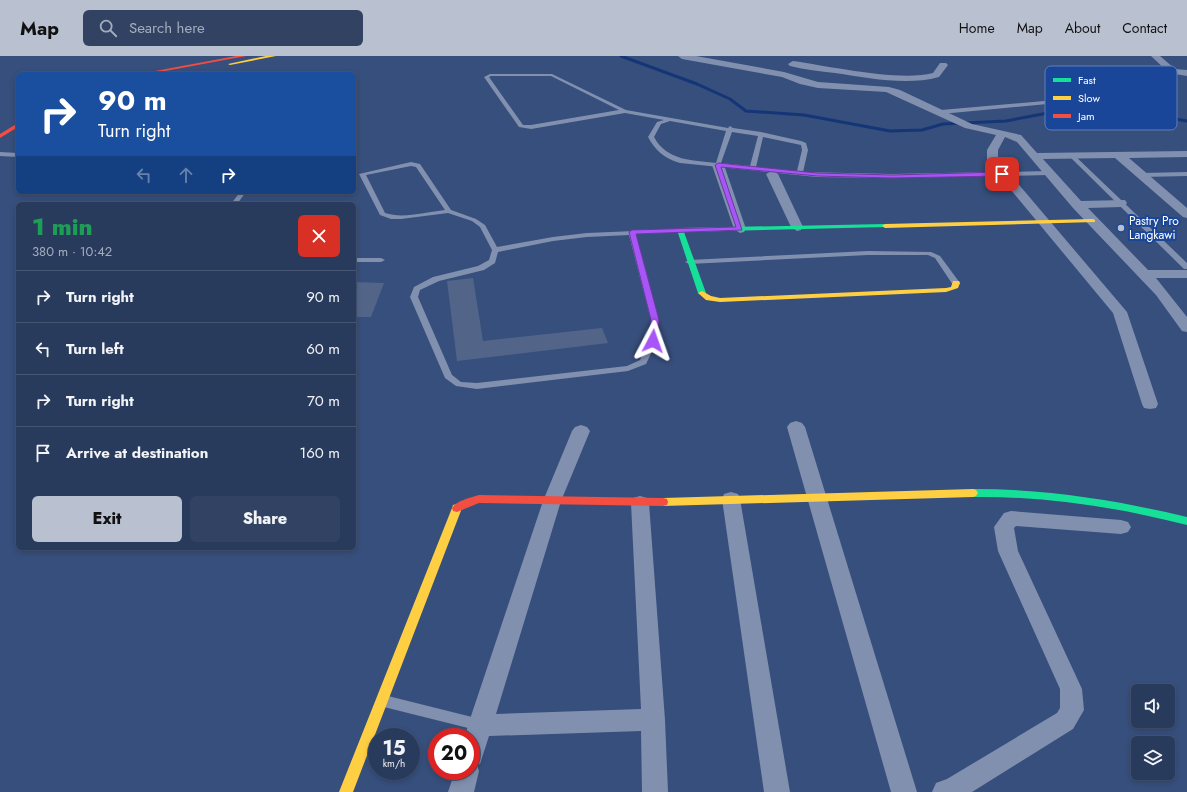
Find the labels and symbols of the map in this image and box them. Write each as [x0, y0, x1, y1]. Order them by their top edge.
legend [1045, 66, 1177, 130]
text: Fast [1078, 72, 1096, 88]
text: Slow [1078, 90, 1100, 106]
text: Jam [1076, 108, 1095, 124]
pin [985, 157, 1019, 191]
place label: Pastry Pro Langkawi [1129, 212, 1179, 244]
marker: Pastry Pro Langkawi [1116, 223, 1126, 233]
position arrow [632, 320, 674, 362]
speed limit sign: 20 [428, 728, 480, 780]

